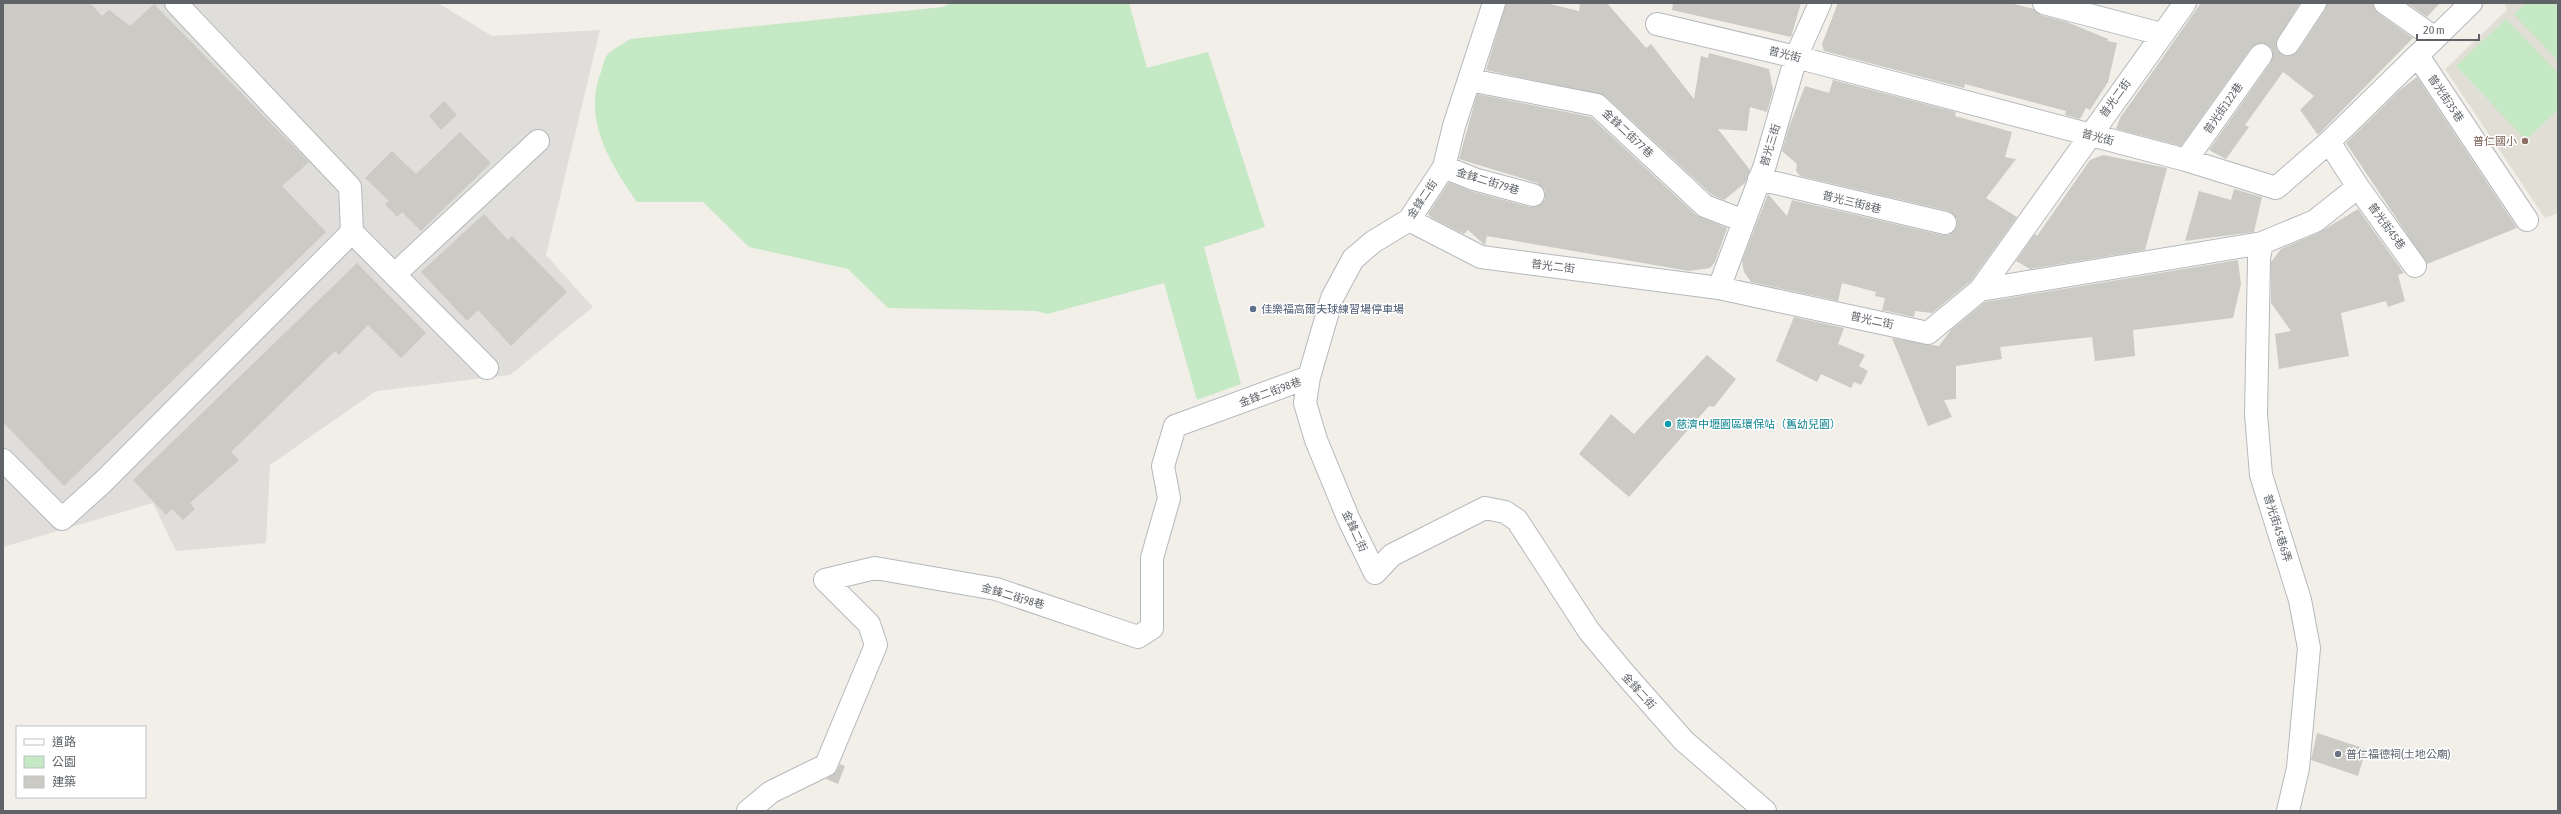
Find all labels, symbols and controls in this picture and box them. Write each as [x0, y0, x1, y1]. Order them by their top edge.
scale bar [2417, 16, 2479, 42]
text: 20 m [2423, 23, 2445, 37]
street label: 普光街 [1768, 44, 1802, 64]
street label: 普光街35巷 [2426, 72, 2466, 124]
street label: 普光二街 [2097, 77, 2133, 119]
street label: 普光街122巷 [2201, 80, 2245, 136]
street label: 金鋒二街77巷 [1600, 106, 1656, 160]
street label: 普光三街 [1758, 122, 1782, 168]
street label: 普光街 [2081, 127, 2115, 147]
place label: 普仁國小 [2473, 135, 2517, 147]
marker: 普仁國小 [2520, 136, 2530, 146]
street label: 金鋒二街79巷 [1455, 166, 1521, 196]
street label: 金鋒二街 [1405, 177, 1439, 221]
street label: 普光三街8巷 [1821, 189, 1883, 215]
street label: 普光街45巷 [2366, 200, 2408, 252]
street label: 普光二街 [1530, 257, 1576, 275]
place label: 佳樂福高爾夫球練習場停車場 [1261, 303, 1404, 315]
marker: 佳樂福高爾夫球練習場停車場 [1248, 304, 1258, 314]
street label: 普光二街 [1849, 310, 1895, 330]
street label: 金鋒二街98巷 [1237, 375, 1303, 409]
place label: 慈濟中壢園區環保站（舊幼兒園） [1676, 418, 1841, 430]
marker: 慈濟中壢園區環保站（舊幼兒園） [1663, 419, 1673, 429]
street label: 普光街45巷6弄 [2262, 493, 2294, 563]
street label: 金鋒二街 [1340, 509, 1370, 553]
street label: 金鋒二街98巷 [980, 581, 1046, 611]
street label: 金鋒二街 [1620, 671, 1658, 711]
legend [16, 726, 146, 798]
text: 道路 [52, 735, 76, 749]
place label: 普仁福德祠(土地公廟) [2346, 748, 2451, 760]
marker: 普仁福德祠(土地公廟) [2333, 749, 2343, 759]
text: 公園 [52, 755, 76, 769]
text: 建築 [52, 775, 76, 789]

